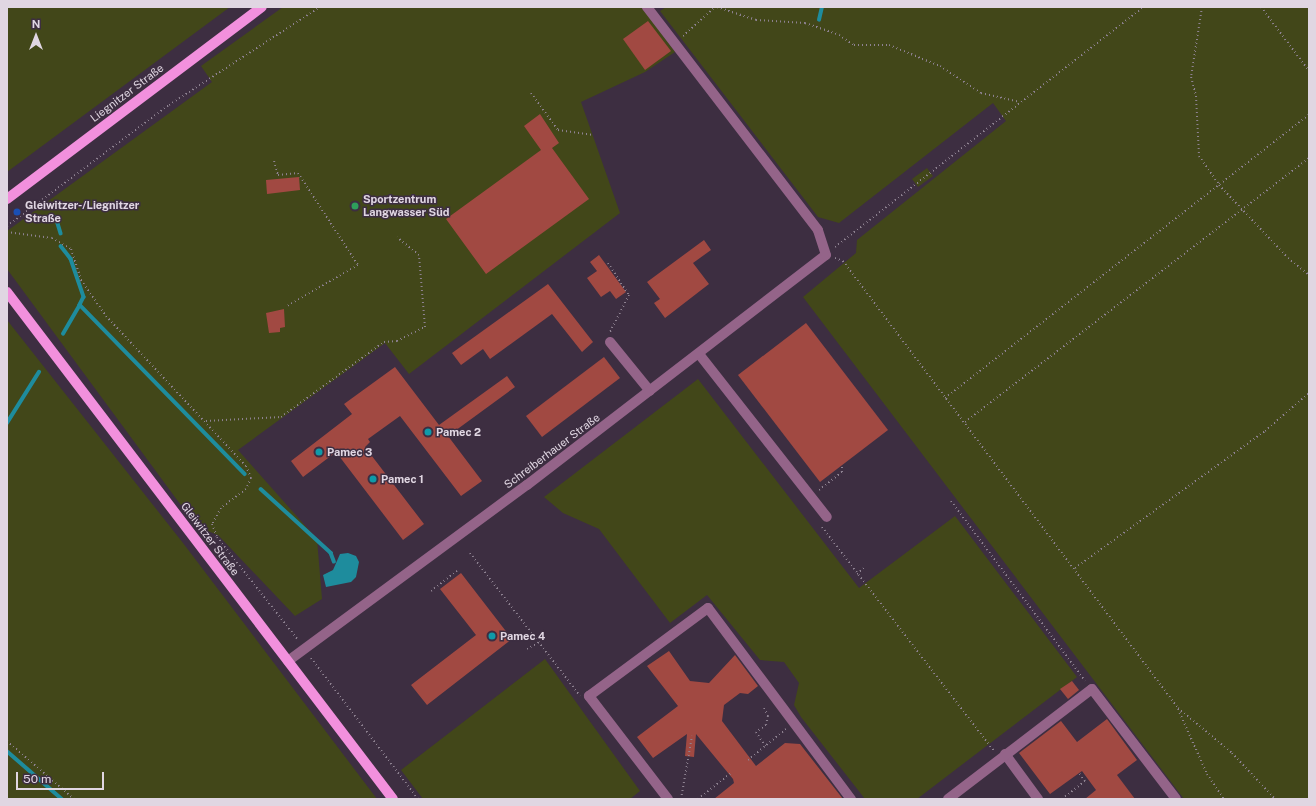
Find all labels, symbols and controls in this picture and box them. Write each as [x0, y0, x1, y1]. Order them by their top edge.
north arrow [16, 16, 56, 56]
text: N [32, 18, 40, 30]
street label: Liegnitzer Straße [88, 61, 166, 125]
place label: Sportzentrum Langwasser Süd [363, 193, 449, 219]
place label: Gleiwitzer-/Liegnitzer Straße [25, 199, 139, 225]
marker: Sportzentrum Langwasser Süd [350, 201, 360, 211]
marker: Gleiwitzer-/Liegnitzer Straße [12, 207, 22, 217]
street label: Schreiberhauer Straße [502, 411, 602, 491]
place label: Pamec 2 [436, 425, 481, 439]
marker: Pamec 2 [423, 427, 433, 437]
place label: Pamec 3 [327, 445, 372, 459]
marker: Pamec 3 [314, 447, 324, 457]
place label: Pamec 1 [381, 472, 424, 486]
marker: Pamec 1 [368, 474, 378, 484]
street label: Gleiwitzer Straße [178, 500, 242, 578]
place label: Pamec 4 [500, 629, 545, 643]
marker: Pamec 4 [487, 631, 497, 641]
scale bar [18, 764, 106, 790]
text: 50 m [23, 772, 51, 786]

